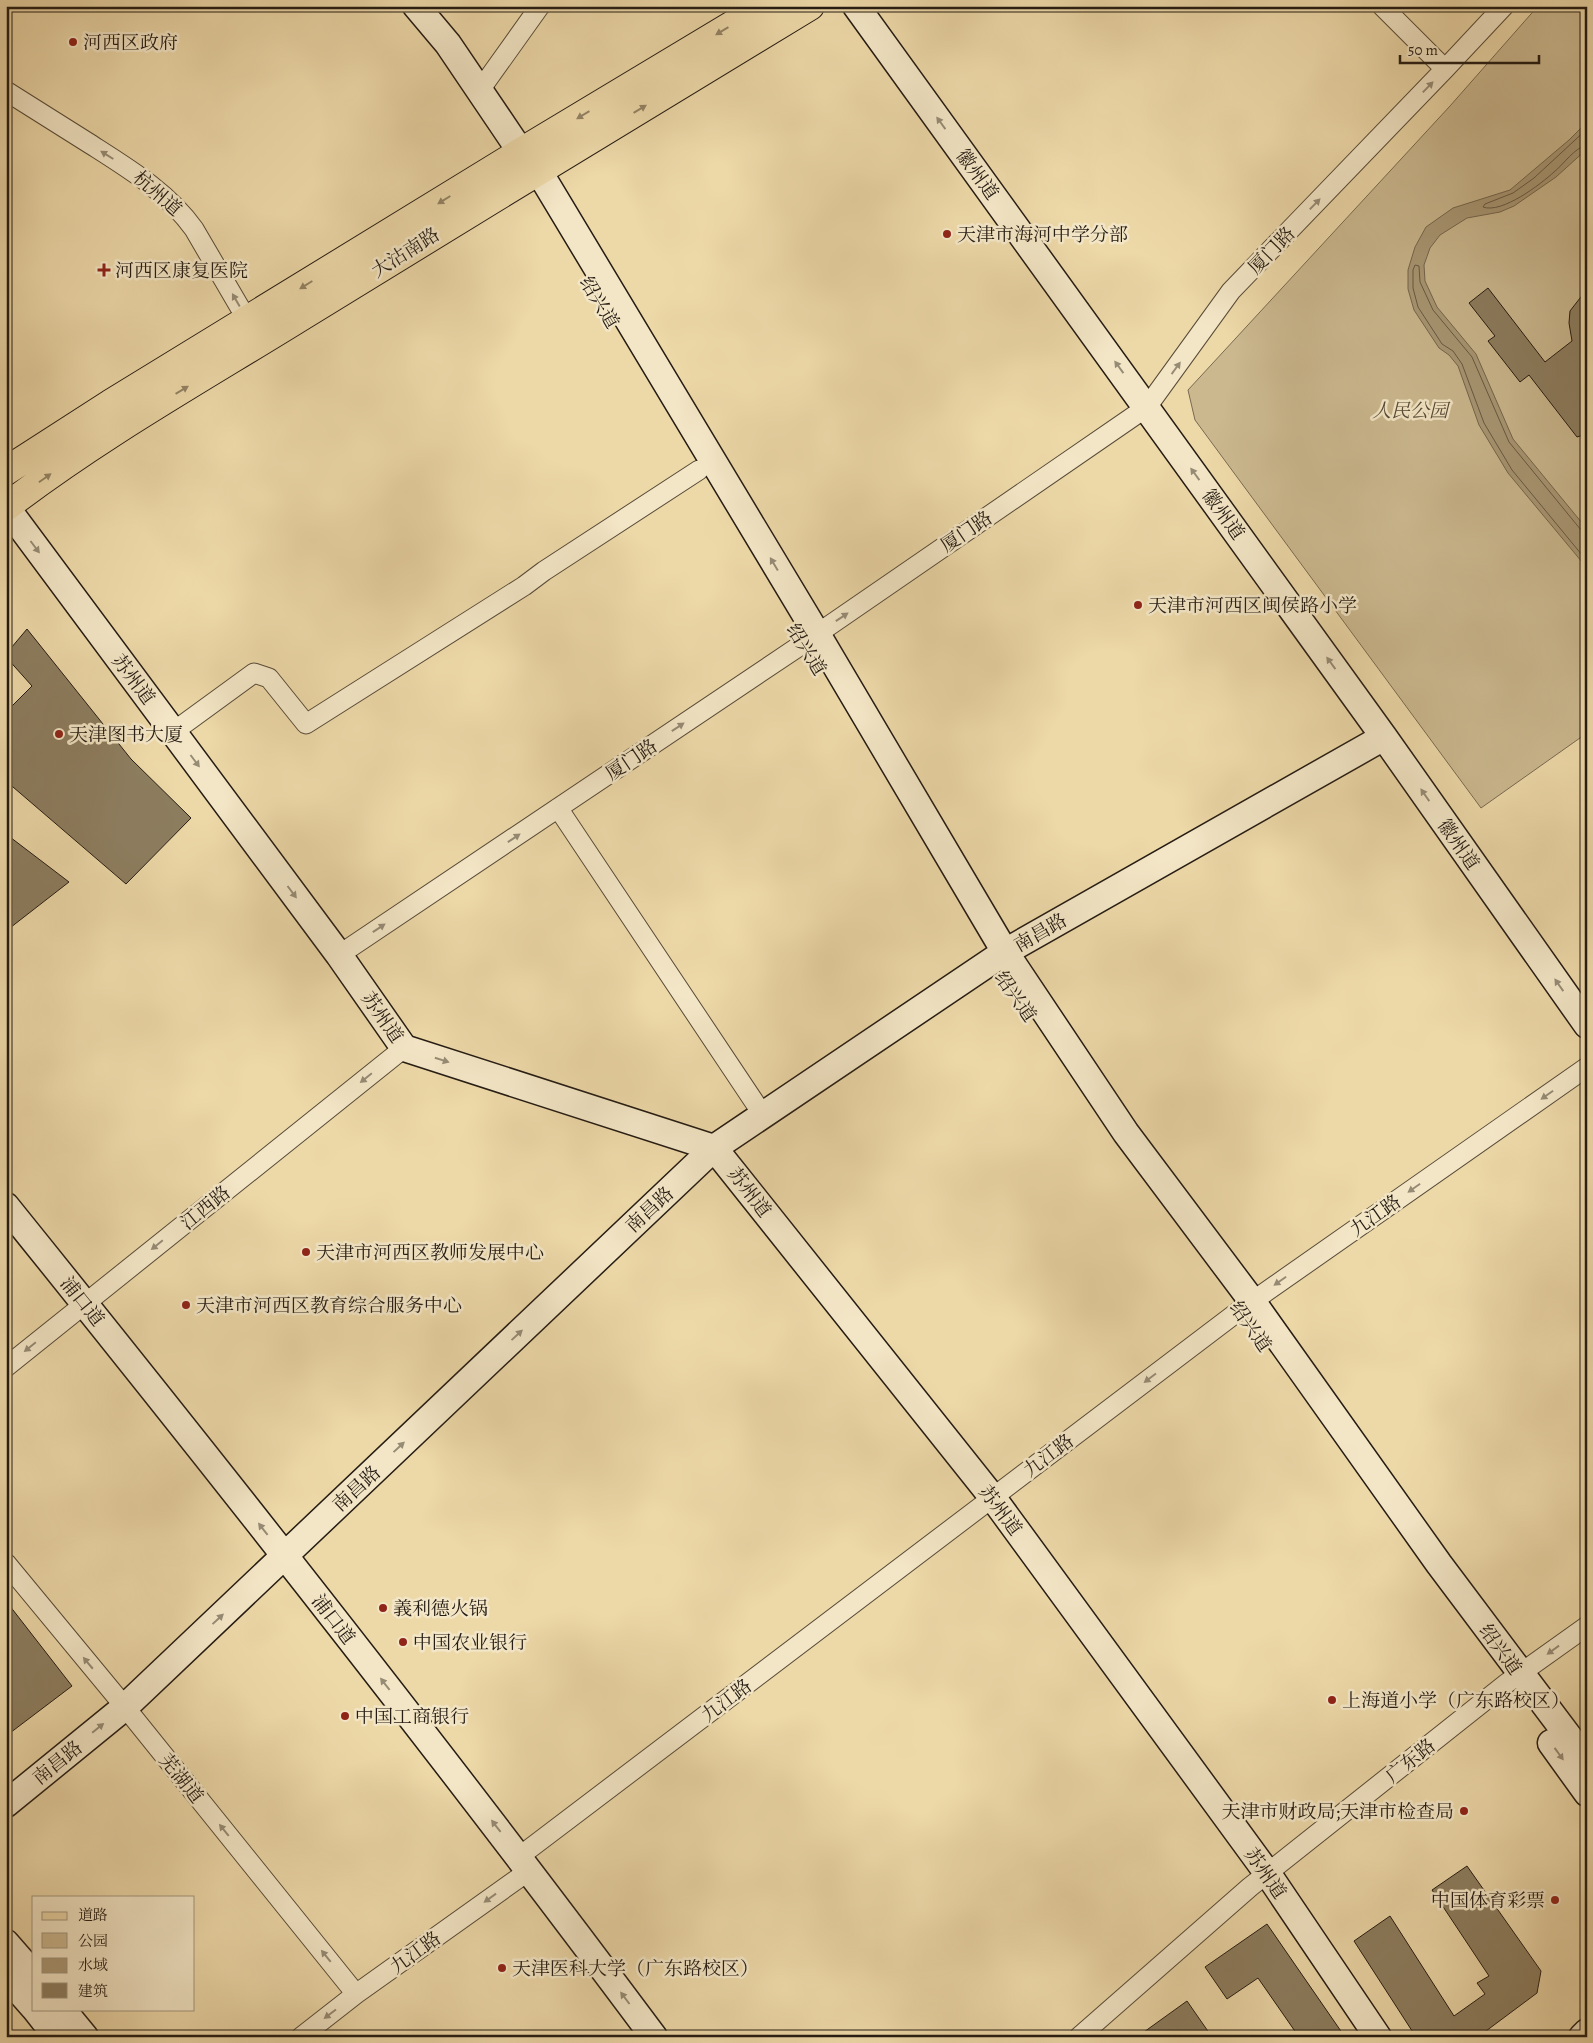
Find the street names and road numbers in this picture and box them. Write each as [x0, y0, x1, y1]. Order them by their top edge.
street label: 徽州道 [950, 144, 1004, 205]
street label: 杭州道 [127, 165, 187, 222]
street label: 厦门路 [1243, 221, 1301, 280]
street label: 大沽南路 [366, 222, 445, 284]
street label: 绍兴道 [573, 271, 625, 334]
street label: 徽州道 [1196, 484, 1250, 545]
street label: 厦门路 [936, 505, 997, 559]
street label: 绍兴道 [780, 618, 832, 681]
street label: 苏州道 [106, 649, 161, 710]
street label: 厦门路 [601, 733, 662, 787]
street label: 徽州道 [1431, 814, 1485, 875]
street label: 南昌路 [1009, 907, 1072, 958]
street label: 绍兴道 [988, 966, 1042, 1027]
street label: 苏州道 [355, 987, 409, 1048]
street label: 苏州道 [721, 1162, 777, 1223]
street label: 江西路 [175, 1180, 236, 1236]
street label: 南昌路 [620, 1181, 679, 1239]
street label: 九江路 [1345, 1189, 1406, 1243]
street label: 浦口道 [54, 1271, 110, 1332]
street label: 绍兴道 [1223, 1296, 1277, 1357]
street label: 九江路 [1018, 1428, 1079, 1483]
street label: 南昌路 [327, 1460, 386, 1518]
street label: 苏州道 [973, 1480, 1028, 1541]
street label: 浦口道 [305, 1589, 361, 1650]
street label: 绍兴道 [1473, 1619, 1527, 1680]
street label: 九江路 [696, 1673, 757, 1728]
street label: 广东路 [1380, 1733, 1441, 1789]
street label: 南昌路 [27, 1735, 88, 1791]
street label: 芜湖道 [153, 1748, 209, 1809]
street label: 苏州道 [1238, 1843, 1292, 1904]
street label: 九江路 [385, 1926, 446, 1980]

